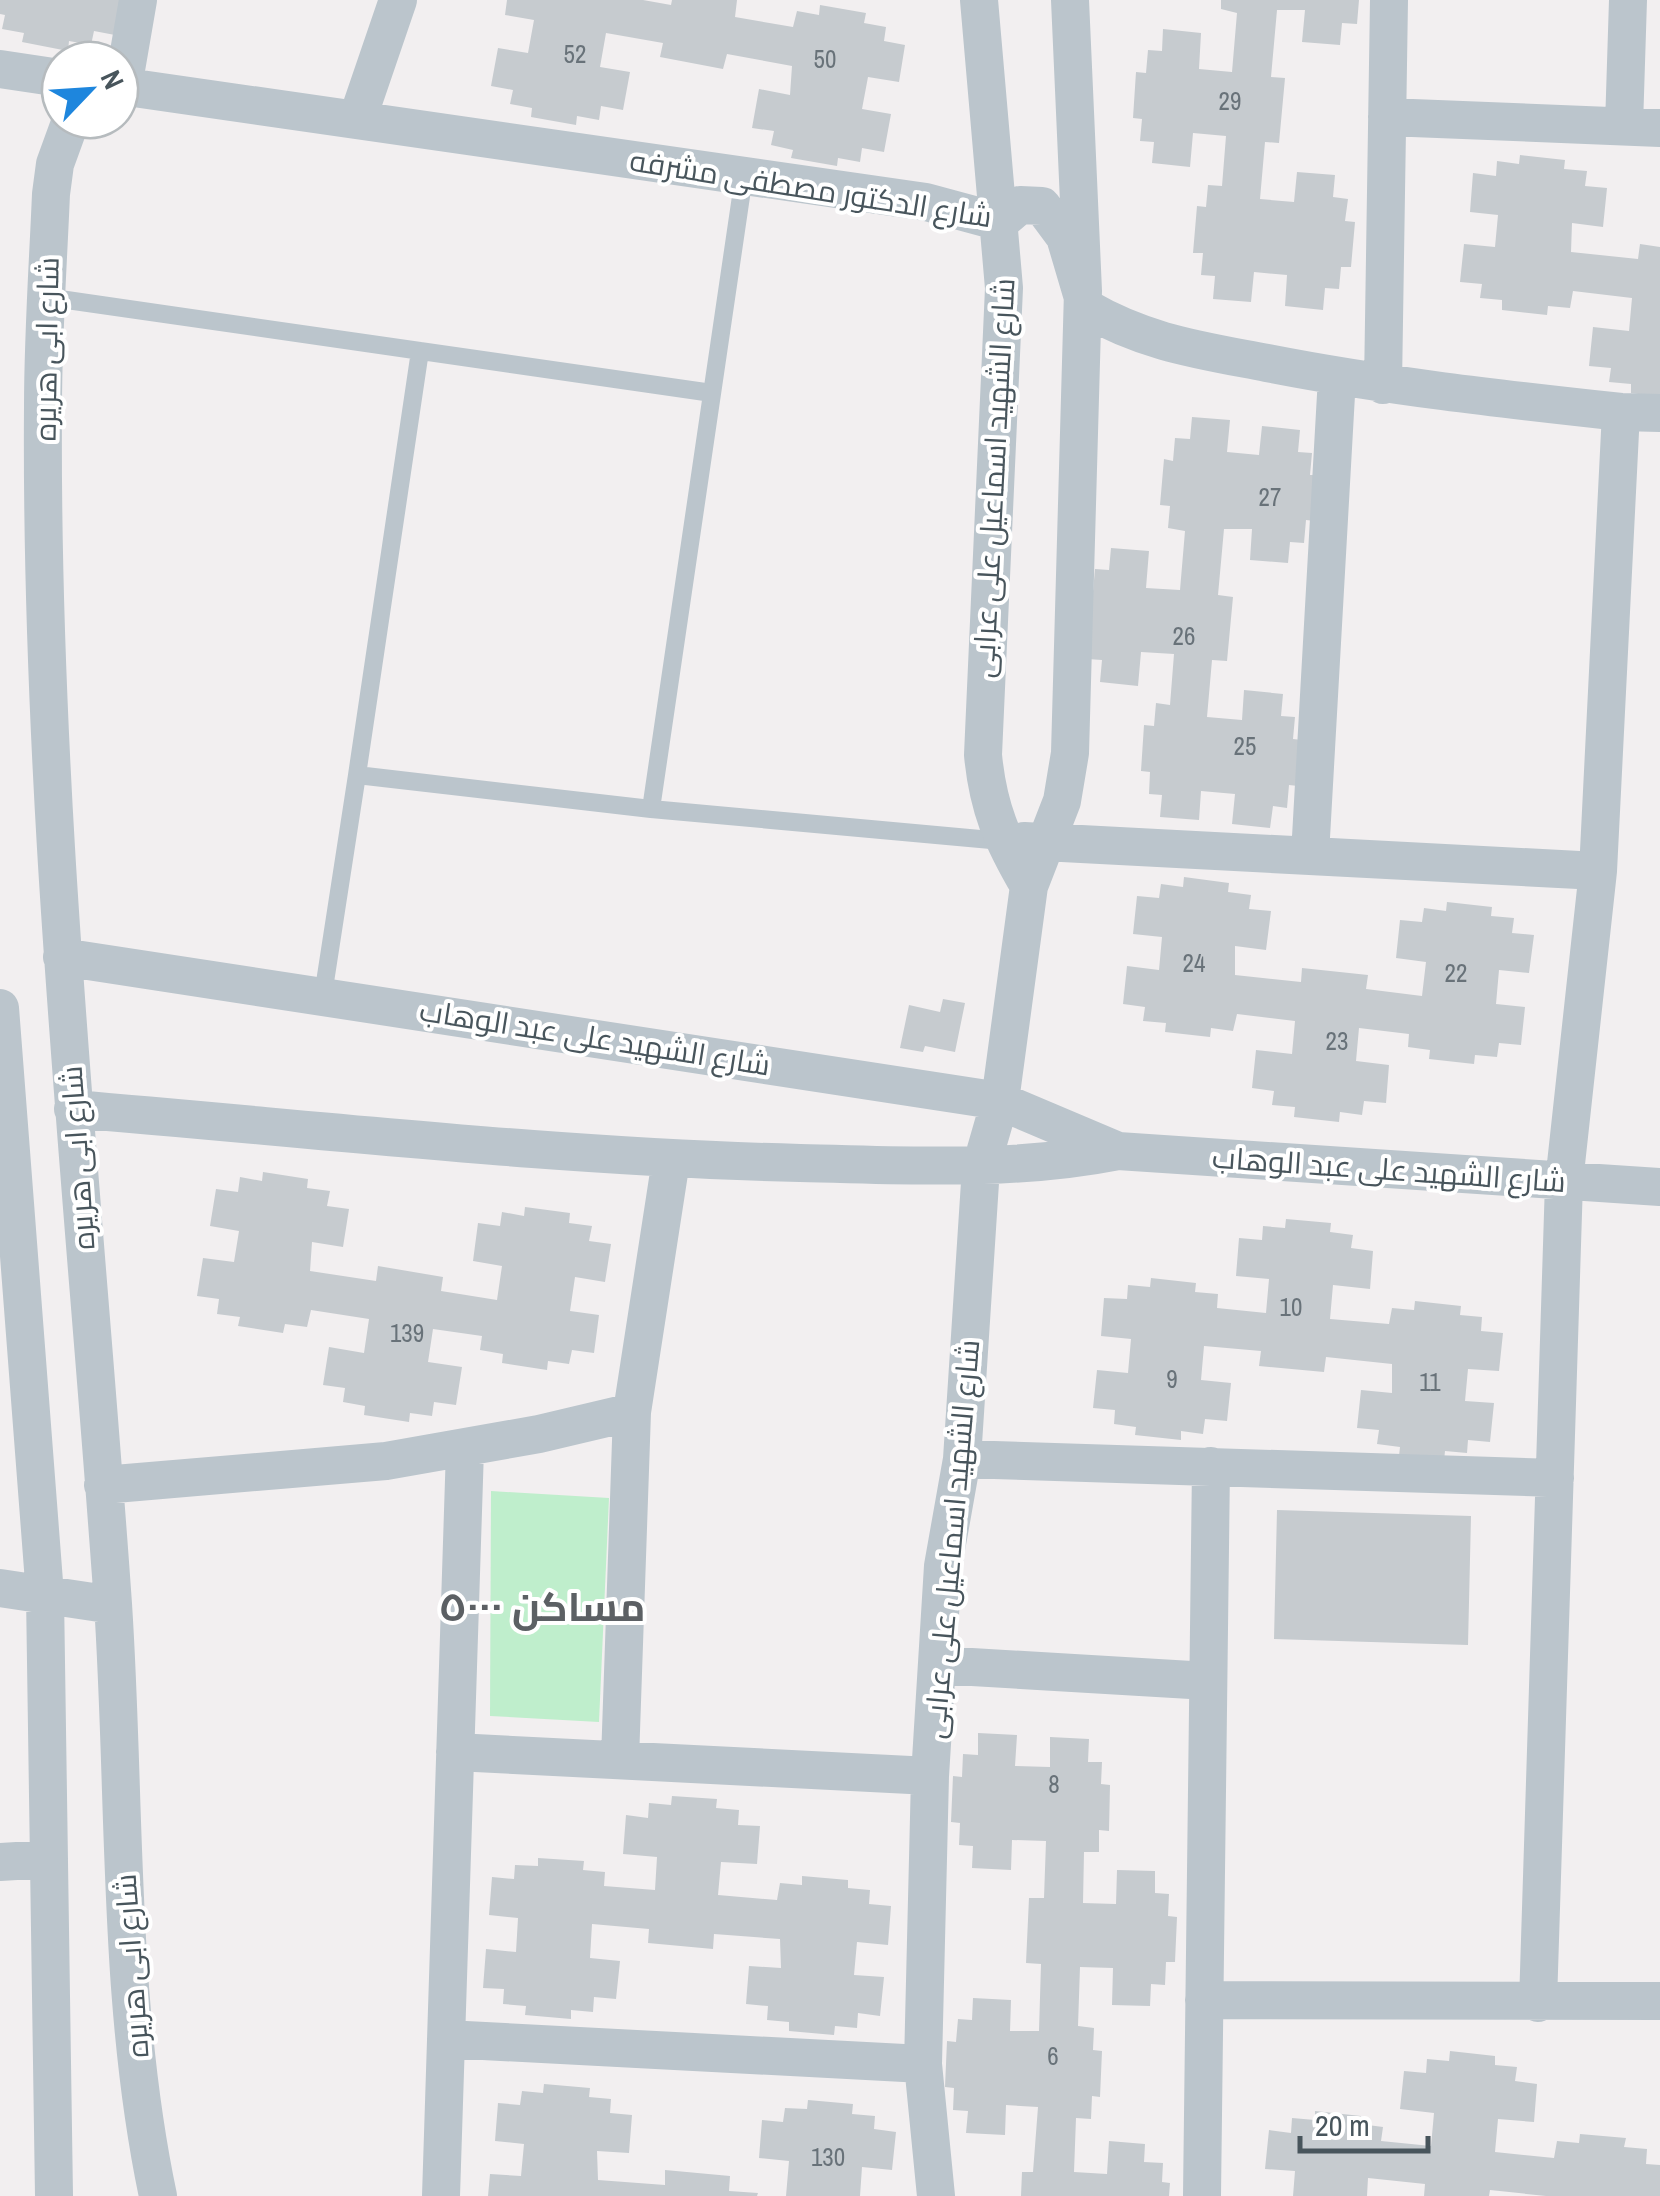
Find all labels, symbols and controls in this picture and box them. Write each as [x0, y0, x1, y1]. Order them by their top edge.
house number: 52 [564, 37, 586, 71]
north arrow [40, 40, 140, 140]
house number: 50 [814, 42, 836, 76]
text: N [92, 64, 133, 95]
house number: 29 [1219, 84, 1241, 118]
street label: شارع الدكتور مصطفى مشرفه [627, 140, 995, 237]
street label: شارع ابى هريره [24, 257, 69, 441]
street label: شارع الشهيد اسماعيل على عرابى [963, 277, 1024, 679]
house number: 27 [1259, 480, 1281, 514]
house number: 26 [1173, 619, 1195, 653]
house number: 25 [1234, 729, 1256, 763]
house number: 24 [1183, 946, 1205, 980]
house number: 22 [1445, 956, 1467, 990]
street label: شارع الشهيد على عبد الوهاب [417, 990, 773, 1085]
house number: 23 [1326, 1024, 1348, 1058]
street label: شارع ابى هريره [51, 1065, 104, 1251]
street label: شارع الشهيد على عبد الوهاب [1211, 1137, 1567, 1202]
house number: 10 [1280, 1290, 1302, 1324]
house number: 139 [390, 1316, 424, 1350]
street label: شارع الشهيد اسماعيل على عرابى [914, 1338, 989, 1740]
house number: 9 [1166, 1362, 1178, 1396]
house number: 11 [1419, 1365, 1441, 1399]
district label: مساكن ٥٠٠٠ [438, 1580, 646, 1633]
house number: 8 [1048, 1767, 1060, 1801]
street label: شارع ابى هريره [105, 1873, 158, 2059]
house number: 6 [1047, 2039, 1059, 2073]
scale bar [1300, 2091, 1428, 2153]
text: 20 m [1315, 2105, 1370, 2145]
house number: 130 [811, 2140, 845, 2174]

